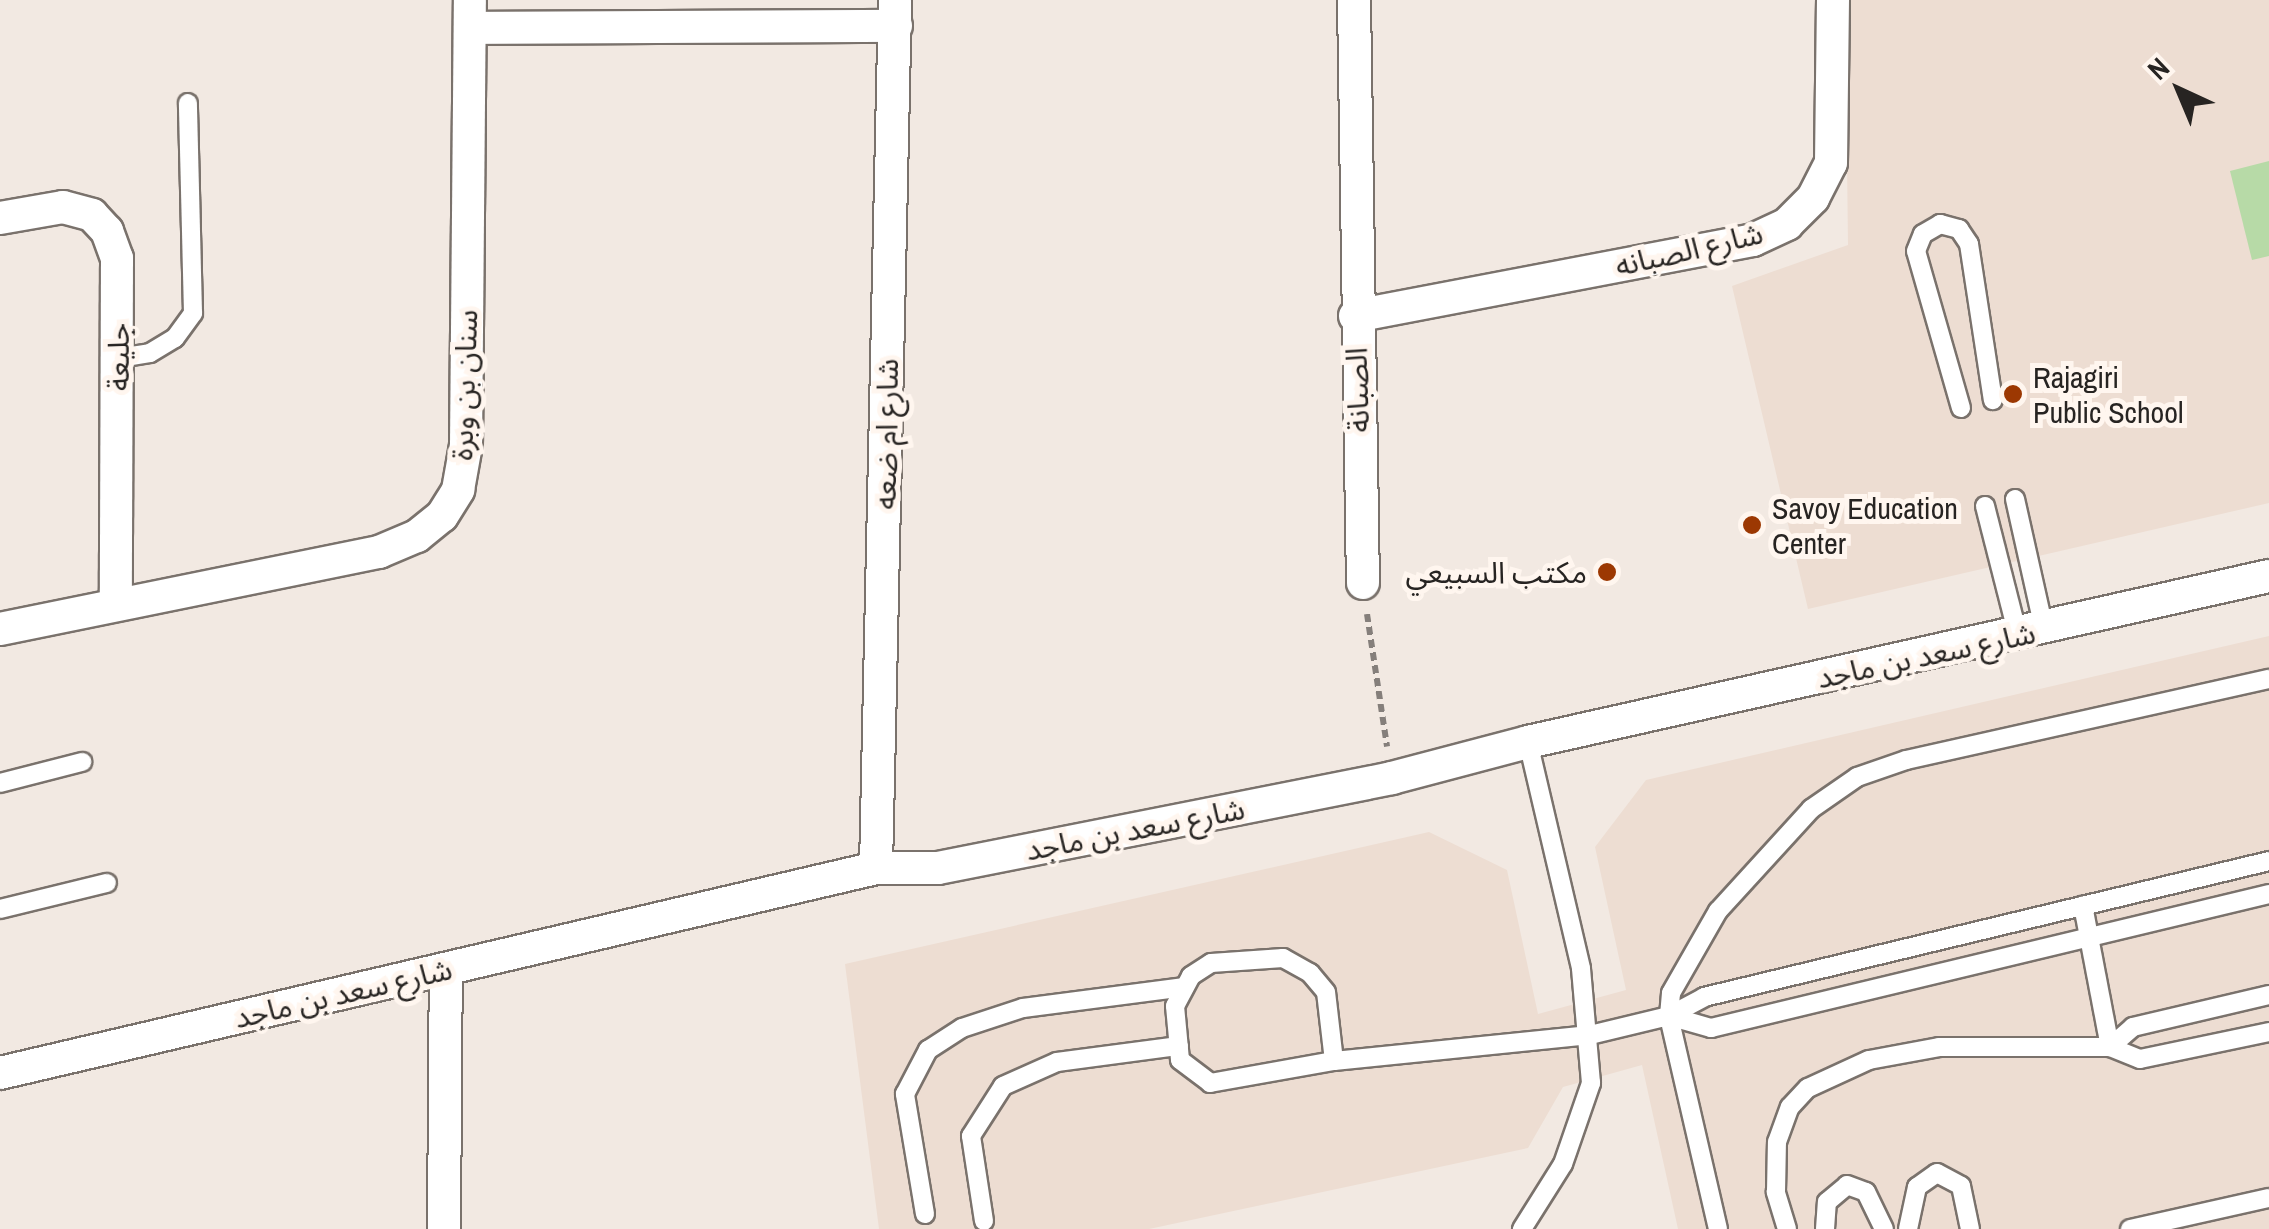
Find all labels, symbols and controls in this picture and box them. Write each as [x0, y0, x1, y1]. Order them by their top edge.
north arrow [2129, 40, 2229, 140]
text: N [2139, 49, 2177, 88]
street label: شارع الصبانه [1612, 215, 1766, 283]
street label: سنان بن وبرة [443, 309, 485, 461]
street label: جليعة [100, 323, 136, 391]
street label: الصبانة [1338, 347, 1376, 433]
street label: شارع ام ضعه [867, 358, 905, 510]
place label: Rajagiri Public School [2033, 359, 2183, 430]
marker: Rajagiri Public School [2002, 383, 2024, 405]
place label: Savoy Education Center [1772, 490, 1958, 560]
marker: Savoy Education Center [1741, 514, 1763, 536]
place label: مكتب السبيعي [1406, 554, 1587, 590]
marker: مكتب السبيعي [1596, 561, 1618, 583]
street label: شارع سعد بن ماجد [1814, 614, 2038, 696]
street label: شارع سعد بن ماجد [1023, 790, 1247, 868]
street label: شارع سعد بن ماجد [231, 950, 455, 1036]

